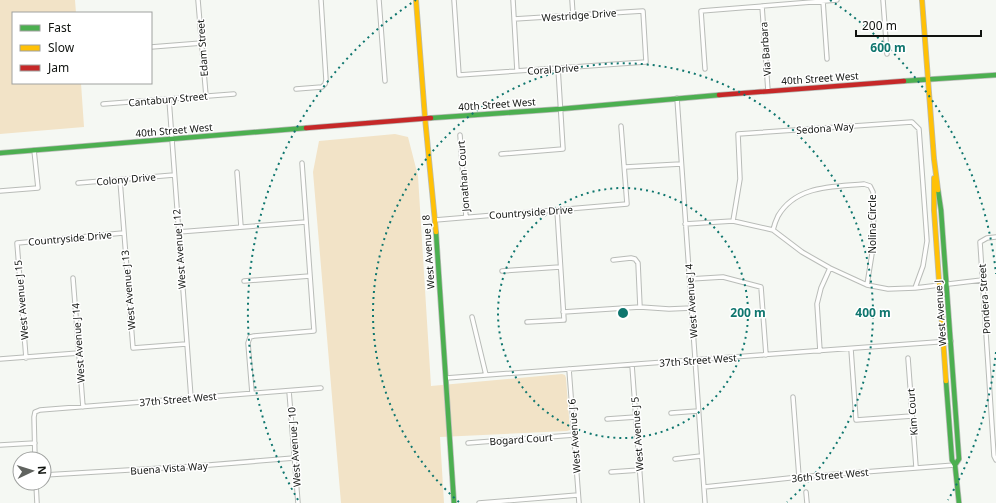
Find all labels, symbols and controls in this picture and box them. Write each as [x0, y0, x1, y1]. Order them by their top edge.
street label: Westridge Drive [541, 5, 617, 25]
legend [12, 12, 152, 84]
scale bar [856, 12, 981, 38]
text: 200 m [862, 17, 897, 34]
text: Fast [48, 19, 72, 36]
street label: Edam Street [193, 19, 211, 77]
street label: Via Barbara [756, 21, 774, 77]
text: Slow [48, 39, 75, 56]
text: 600 m [870, 39, 906, 56]
text: Jam [47, 59, 69, 76]
street label: Coral Drive [527, 60, 580, 78]
street label: 40th Street West [781, 68, 860, 88]
street label: Cantabury Street [128, 89, 209, 109]
street label: 40th Street West [458, 94, 537, 114]
street label: Sedona Way [796, 119, 855, 137]
street label: 40th Street West [135, 120, 214, 140]
street label: Jonathan Court [454, 140, 473, 213]
street label: Colony Drive [96, 169, 157, 189]
street label: Nolina Circle [865, 194, 879, 254]
street label: Countryside Drive [489, 202, 574, 222]
street label: West Avenue J 12 [169, 208, 189, 290]
street label: West Avenue J 8 [418, 214, 438, 290]
street label: Countryside Drive [28, 227, 113, 249]
street label: West Avenue J 13 [118, 249, 138, 331]
street label: West Avenue J 15 [11, 259, 31, 341]
street label: West Avenue J 4 [681, 263, 701, 339]
street label: Pondera Street [975, 263, 993, 334]
street label: West Avenue J [931, 279, 949, 347]
street label: West Avenue J 14 [68, 302, 88, 384]
text: 200 m [730, 304, 766, 321]
text: 400 m [855, 304, 891, 321]
centre of rings [616, 306, 630, 320]
street label: 37th Street West [659, 350, 738, 370]
street label: Kim Court [903, 388, 921, 436]
street label: 37th Street West [139, 389, 218, 409]
street label: West Avenue J 5 [627, 396, 647, 472]
street label: West Avenue J 6 [564, 398, 584, 474]
street label: West Avenue J 10 [284, 406, 304, 488]
street label: Bogard Court [489, 430, 553, 448]
north arrow [12, 451, 52, 491]
street label: Buena Vista Way [130, 458, 209, 478]
text: N [35, 465, 50, 475]
street label: 36th Street West [791, 465, 870, 485]

